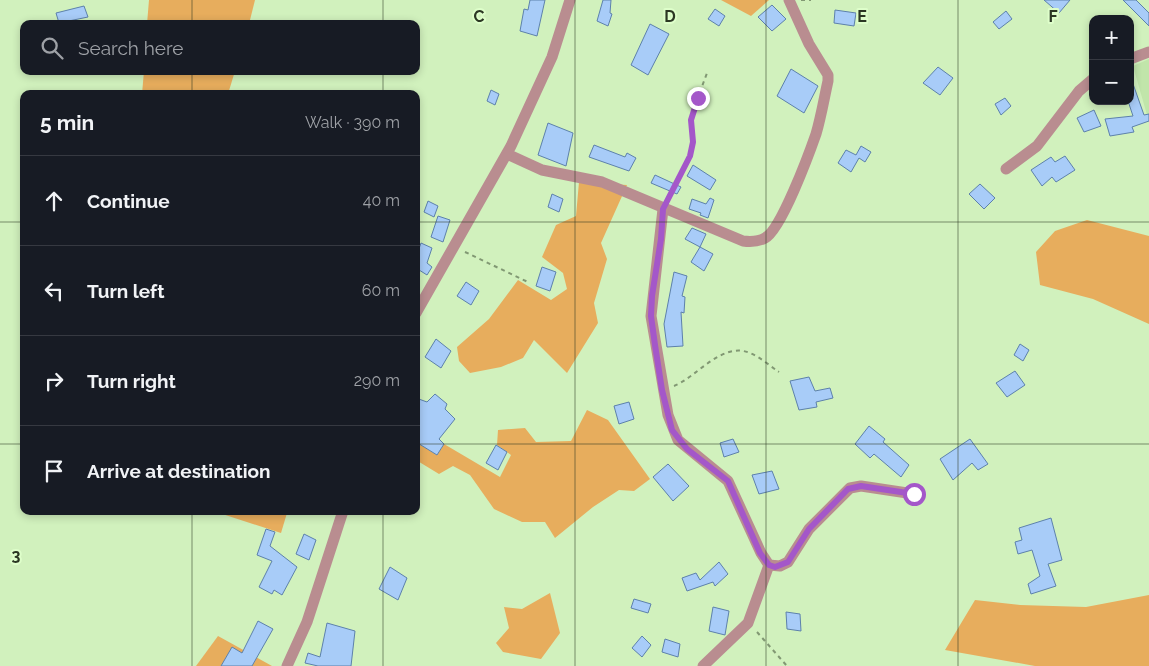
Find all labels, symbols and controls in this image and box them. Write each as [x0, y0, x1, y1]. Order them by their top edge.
text: C [474, 7, 485, 26]
text: D [664, 7, 676, 26]
text: E [857, 7, 867, 26]
text: F [1048, 7, 1058, 26]
map controls [1089, 15, 1134, 105]
button: + [1089, 15, 1134, 60]
search box [20, 20, 420, 75]
icon: search [38, 34, 66, 62]
text: Search here [78, 37, 184, 59]
button: − [1089, 60, 1134, 105]
route end [687, 87, 710, 110]
text: 5 min [40, 110, 94, 135]
text: Walk · 390 m [305, 113, 400, 132]
icon: ahead [40, 187, 68, 215]
text: Continue [87, 190, 170, 212]
text: 40 m [363, 191, 400, 210]
icon: left [40, 277, 68, 305]
text: Turn left [87, 280, 164, 302]
text: 60 m [362, 281, 400, 300]
icon: right [40, 367, 68, 395]
text: Turn right [87, 370, 176, 392]
text: 290 m [354, 371, 400, 390]
icon: arrive [40, 457, 68, 485]
text: Arrive at destination [87, 460, 271, 482]
route start [903, 483, 926, 506]
text: 3 [12, 546, 21, 565]

